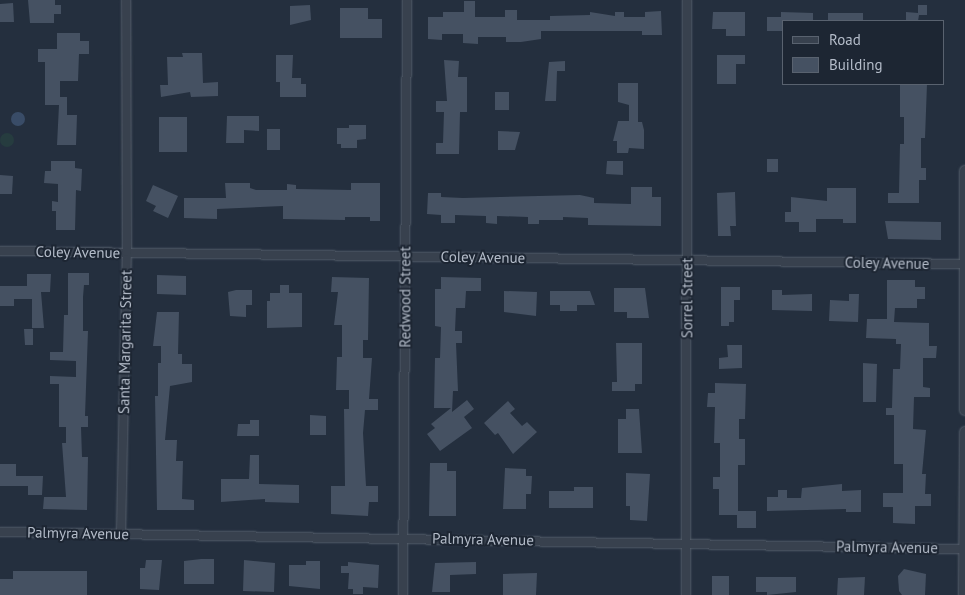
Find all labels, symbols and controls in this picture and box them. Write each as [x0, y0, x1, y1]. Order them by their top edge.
legend [782, 20, 945, 85]
text: Road [829, 30, 861, 49]
text: Building [829, 55, 883, 74]
street label: Coley Avenue [35, 242, 121, 262]
street label: Redwood Street [396, 246, 414, 348]
street label: Coley Avenue [440, 247, 526, 267]
street label: Coley Avenue [844, 253, 930, 273]
street label: Sorrel Street [678, 258, 696, 338]
street label: Santa Margarita Street [115, 270, 135, 414]
street label: Palmyra Avenue [27, 523, 129, 543]
street label: Palmyra Avenue [432, 529, 534, 549]
street label: Palmyra Avenue [836, 537, 938, 557]

